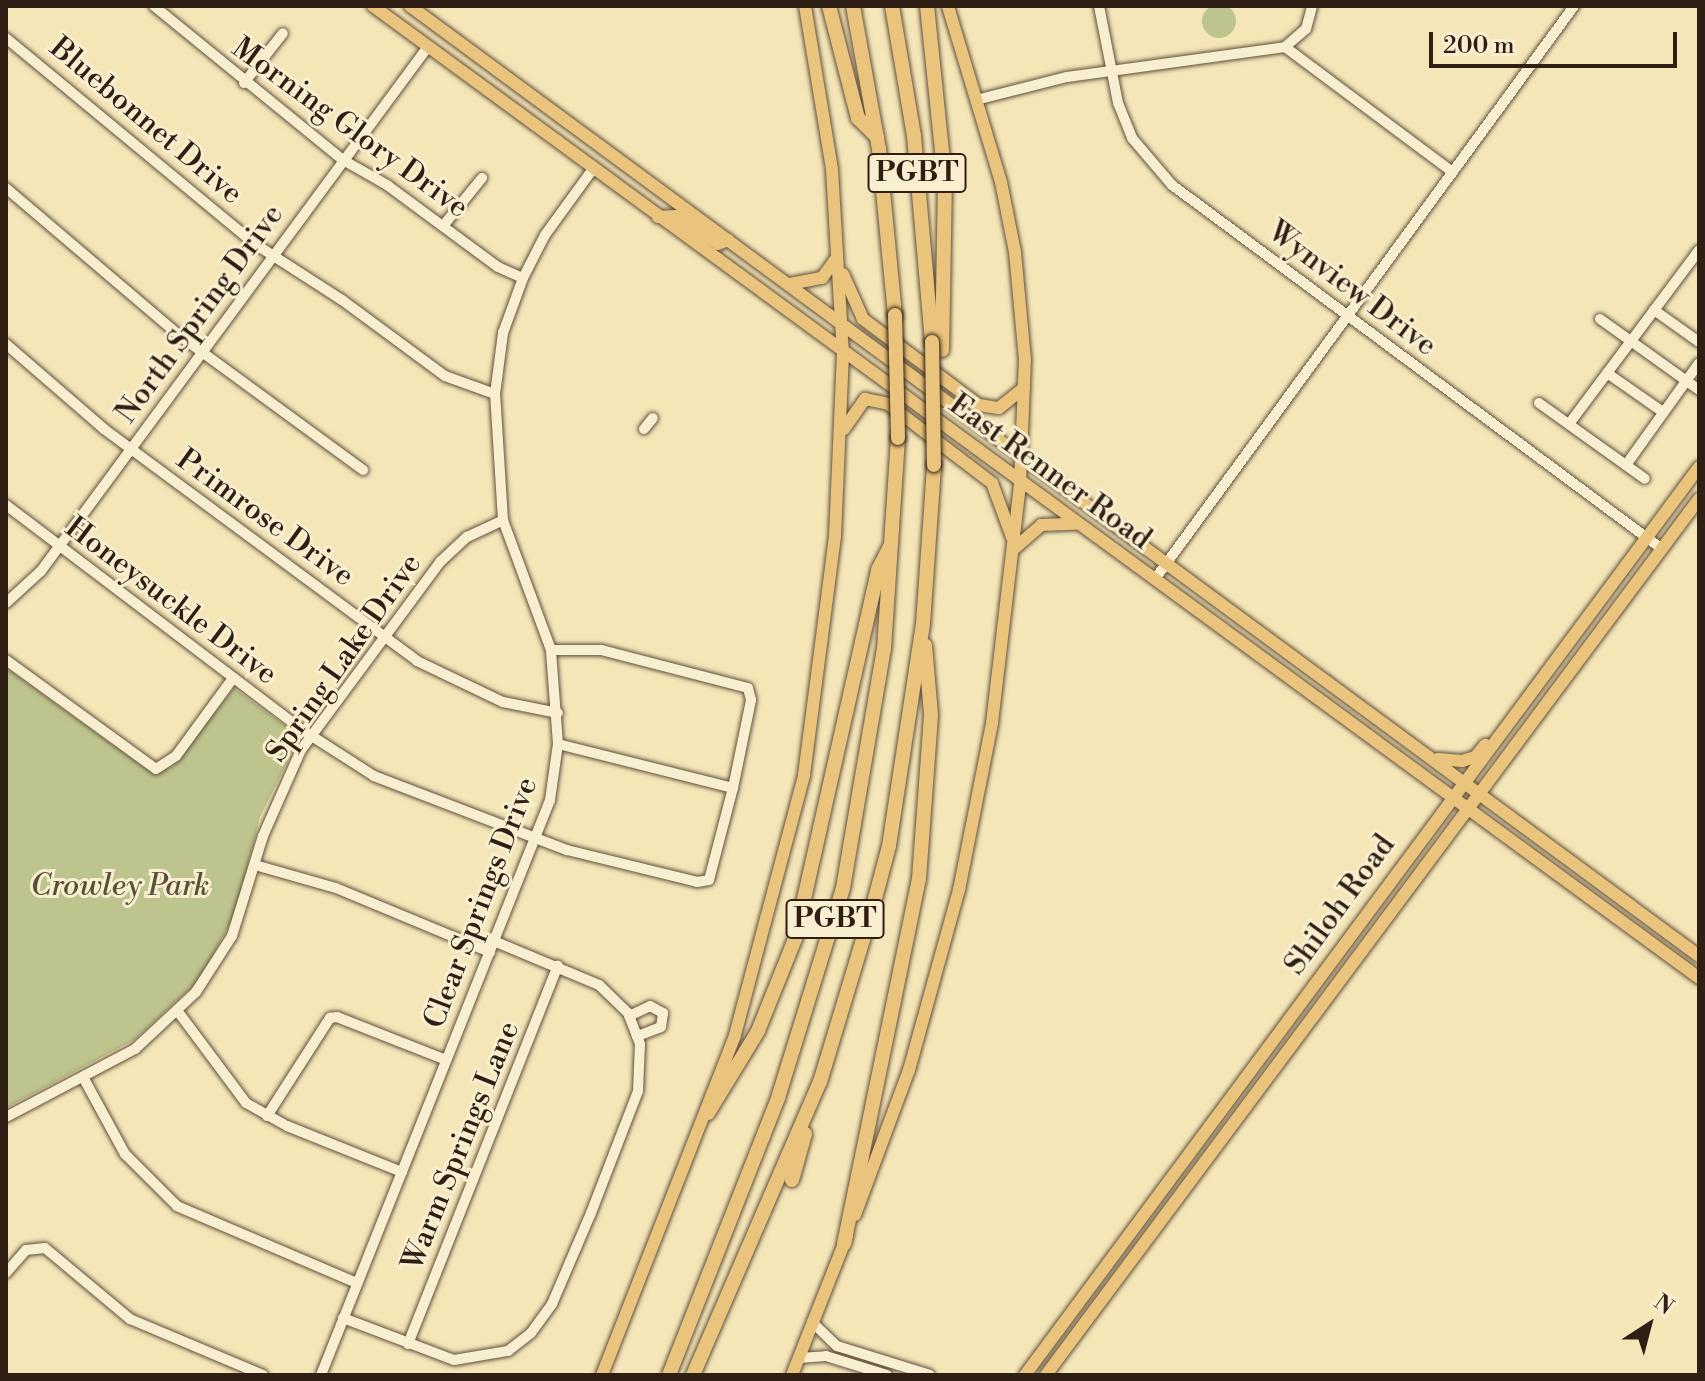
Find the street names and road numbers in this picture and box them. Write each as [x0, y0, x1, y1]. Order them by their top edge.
street label: Bluebonnet Drive [42, 30, 250, 212]
street label: Morning Glory Drive [225, 30, 475, 226]
road number: PGBT [867, 149, 967, 197]
street label: North Spring Drive [109, 198, 291, 430]
street label: Wynview Drive [1261, 214, 1443, 364]
street label: East Renner Road [942, 387, 1158, 557]
street label: Primrose Drive [169, 442, 361, 594]
street label: Honeysuckle Drive [58, 510, 284, 692]
street label: Spring Lake Drive [259, 547, 429, 769]
street label: Clear Springs Drive [417, 772, 545, 1034]
street label: Shiloh Road [1277, 828, 1403, 982]
road number: PGBT [785, 895, 885, 943]
street label: Warm Springs Lane [395, 1016, 527, 1276]

